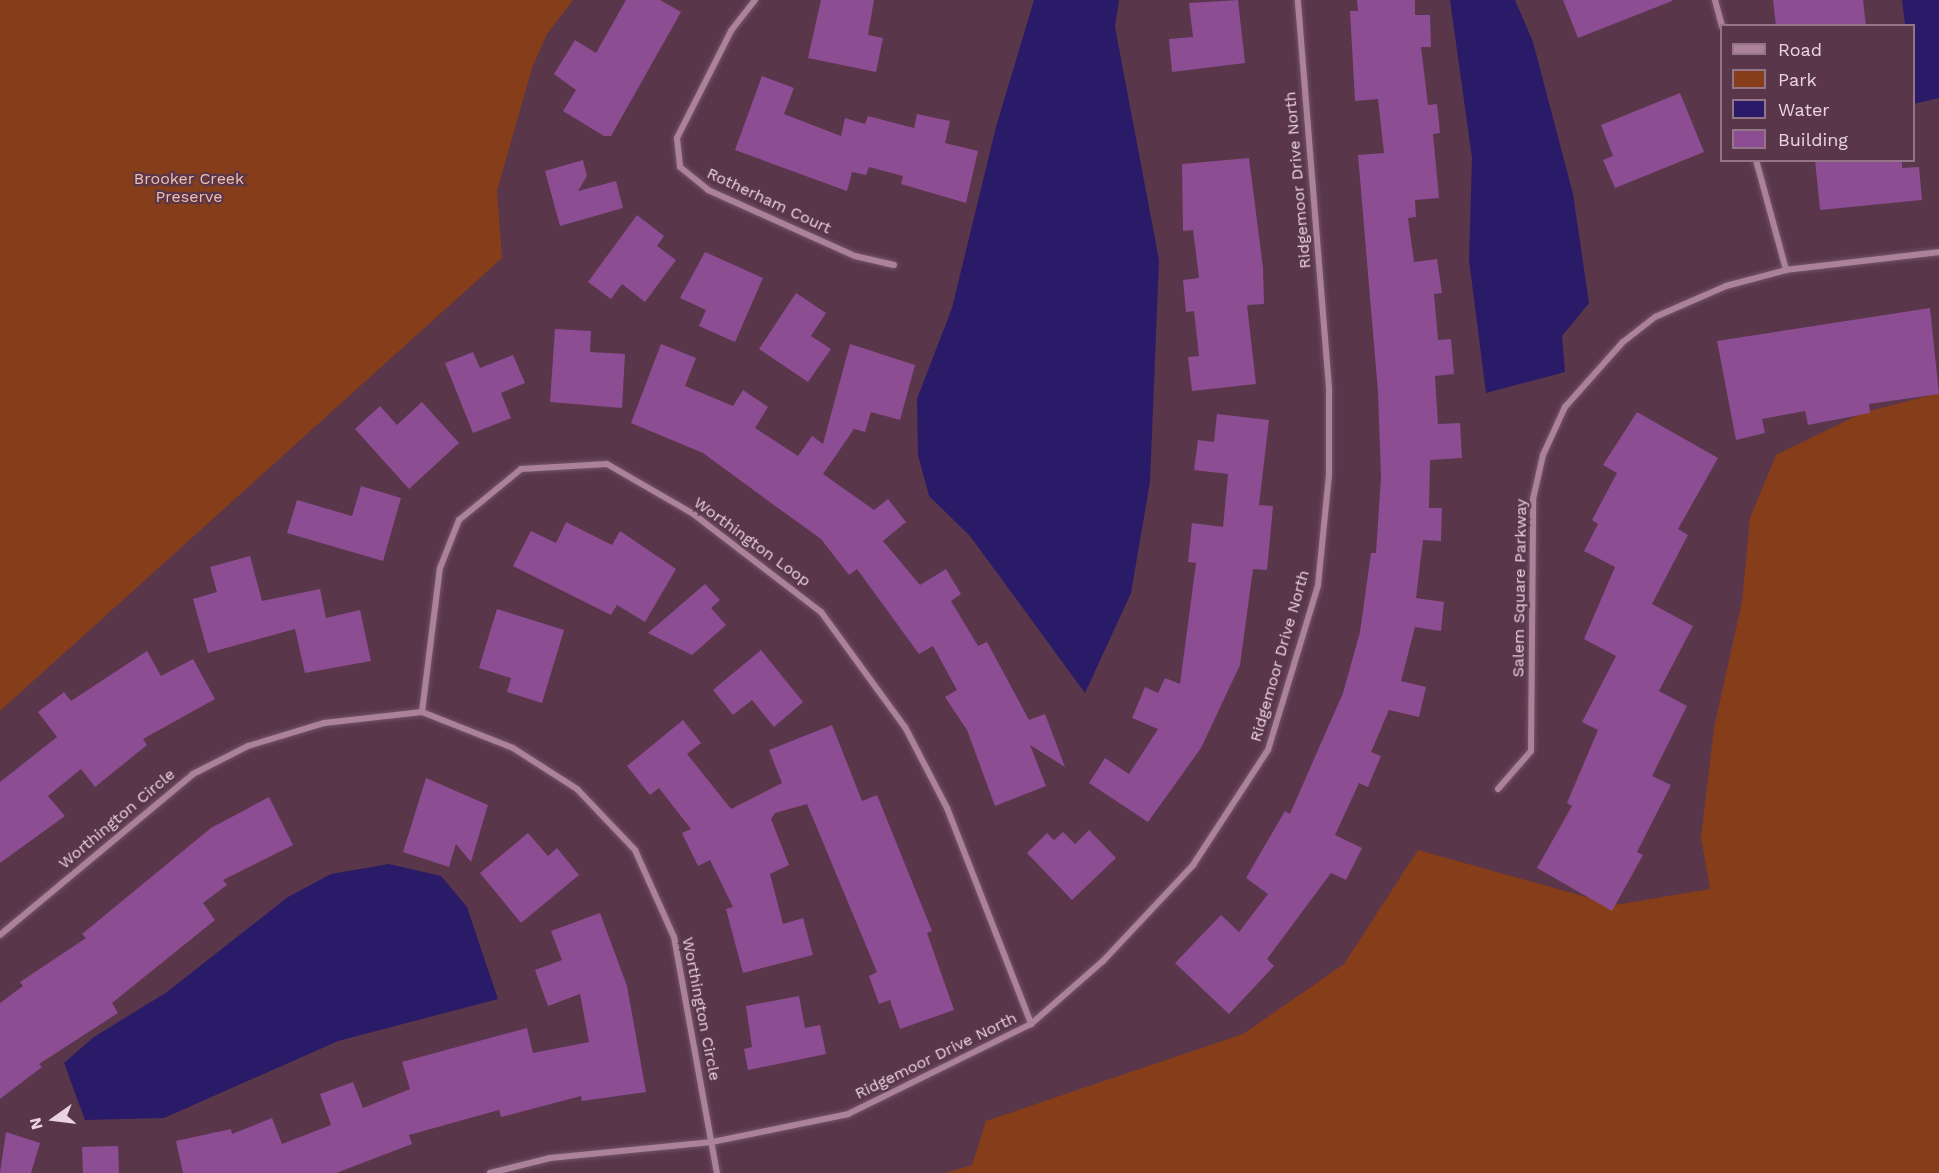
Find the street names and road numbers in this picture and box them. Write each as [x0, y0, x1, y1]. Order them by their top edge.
street label: Ridgemoor Drive North [1281, 90, 1315, 270]
street label: Rotherham Court [704, 164, 834, 238]
street label: Worthington Loop [690, 493, 814, 591]
street label: Salem Square Parkway [1509, 499, 1531, 677]
street label: Ridgemoor Drive North [1246, 568, 1314, 744]
street label: Worthington Circle [55, 765, 179, 873]
street label: Worthington Circle [678, 936, 724, 1082]
street label: Ridgemoor Drive North [852, 1008, 1020, 1104]

